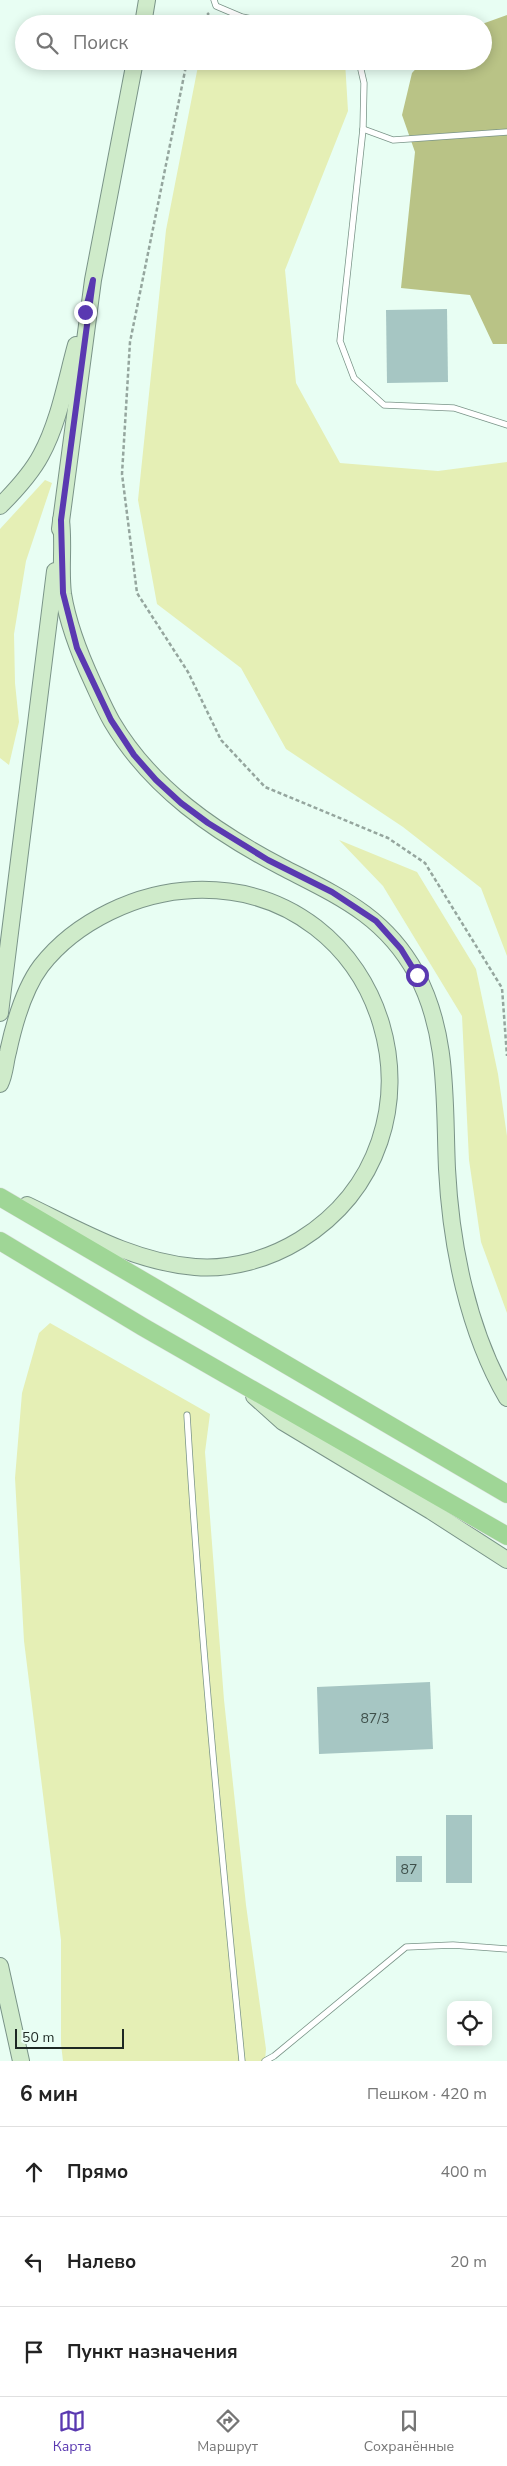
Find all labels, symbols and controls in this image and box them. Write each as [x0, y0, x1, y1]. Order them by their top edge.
search box [15, 15, 492, 70]
icon: search [33, 29, 61, 57]
text: Поиск [73, 30, 128, 56]
route end [74, 301, 97, 324]
route start [406, 964, 429, 987]
house number: 87/3 [360, 1709, 390, 1728]
house number: 87 [401, 1860, 417, 1879]
map controls [447, 2001, 492, 2046]
button: locate [447, 2001, 492, 2046]
scale bar [15, 2026, 124, 2049]
text: 50 m [22, 2028, 54, 2047]
text: 6 мин [20, 2080, 78, 2108]
text: Пешком · 420 m [367, 2083, 487, 2105]
icon: ahead [20, 2158, 48, 2186]
text: Прямо [67, 2159, 128, 2185]
text: 400 m [440, 2161, 487, 2183]
icon: left [20, 2248, 48, 2276]
text: Налево [67, 2249, 136, 2275]
text: 20 m [450, 2251, 487, 2273]
icon: arrive [20, 2338, 48, 2366]
text: Пункт назначения [67, 2339, 238, 2365]
tab: Карта [53, 2407, 91, 2456]
tab: Маршрут [197, 2407, 258, 2456]
tab: Сохранённые [364, 2407, 454, 2456]

